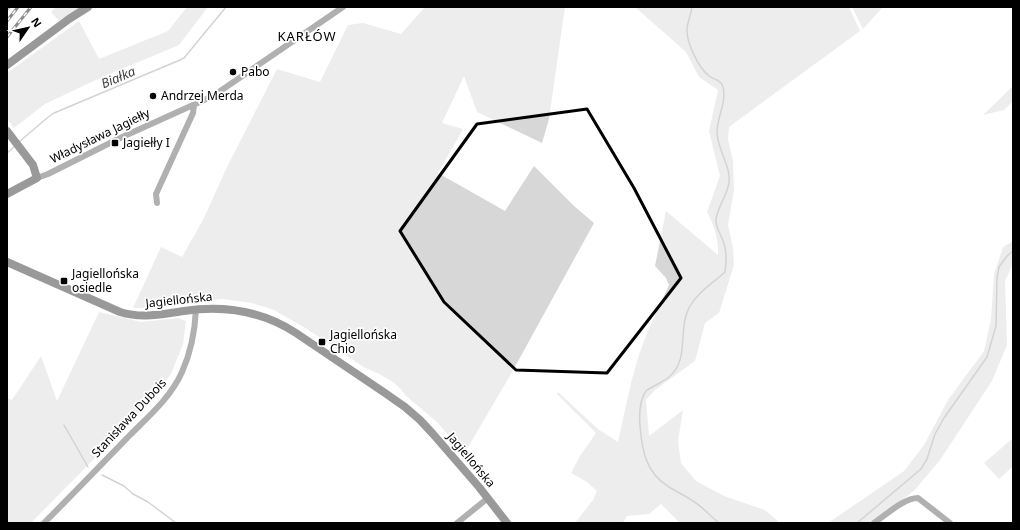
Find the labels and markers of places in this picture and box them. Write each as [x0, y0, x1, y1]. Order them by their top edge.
place label: Pabo [241, 63, 270, 80]
marker: Pabo [228, 67, 238, 77]
place label: Andrzej Merda [161, 87, 244, 104]
marker: Andrzej Merda [148, 91, 158, 101]
place label: Jagiełły I [122, 134, 170, 151]
marker: Jagiełły I [110, 138, 120, 148]
place label: Jagiellońska osiedle [71, 265, 139, 296]
marker: Jagiellońska osiedle [59, 276, 69, 286]
place label: Jagiellońska Chio [329, 326, 397, 357]
marker: Jagiellońska Chio [317, 337, 327, 347]

